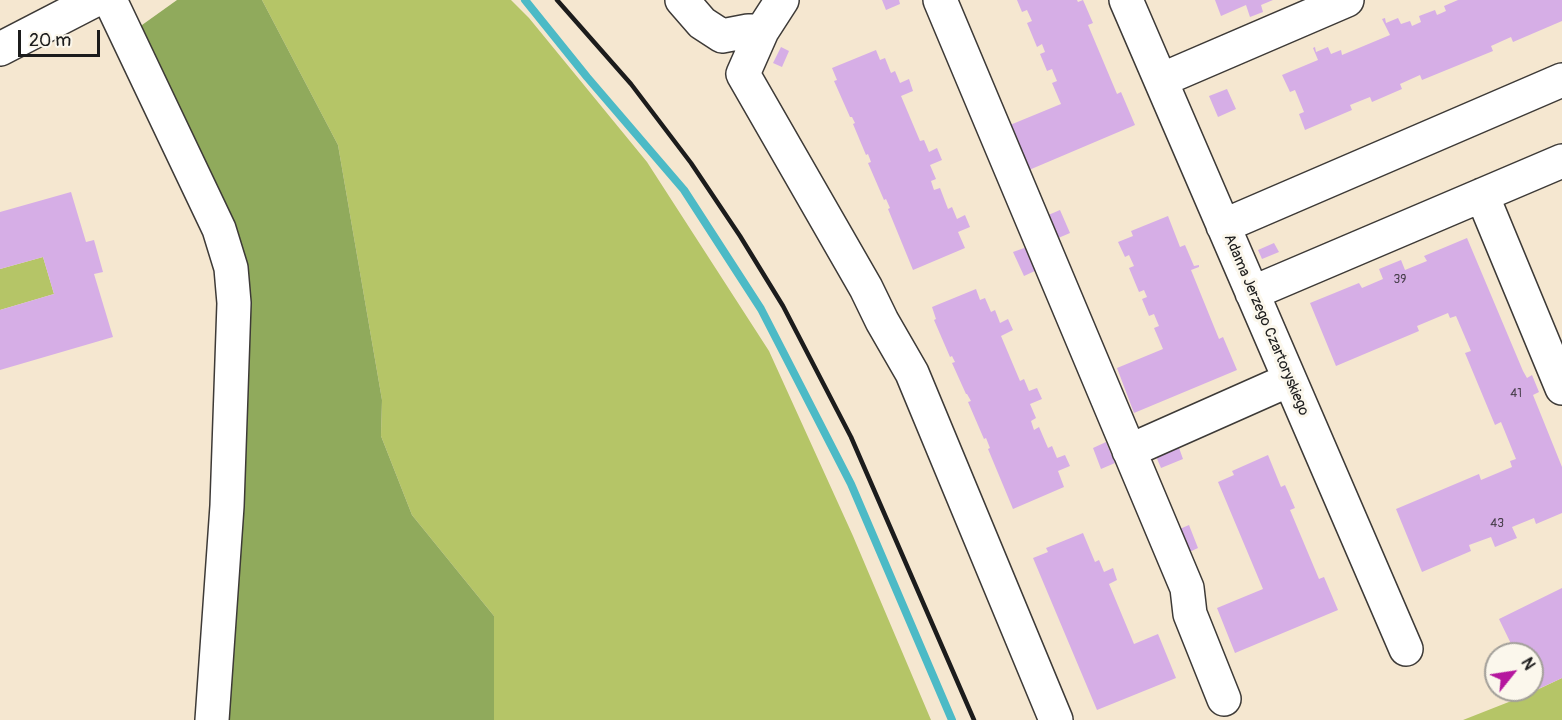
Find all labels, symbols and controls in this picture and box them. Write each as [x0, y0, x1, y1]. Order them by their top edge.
scale bar [21, 18, 104, 56]
text: 20 m [29, 29, 71, 52]
street label: Adama Jerzego Czartoryskiego [1220, 232, 1312, 418]
house number: 39 [1394, 273, 1406, 287]
house number: 41 [1510, 387, 1522, 401]
house number: 43 [1490, 517, 1504, 531]
north arrow [1484, 642, 1544, 702]
text: N [1516, 654, 1539, 674]

